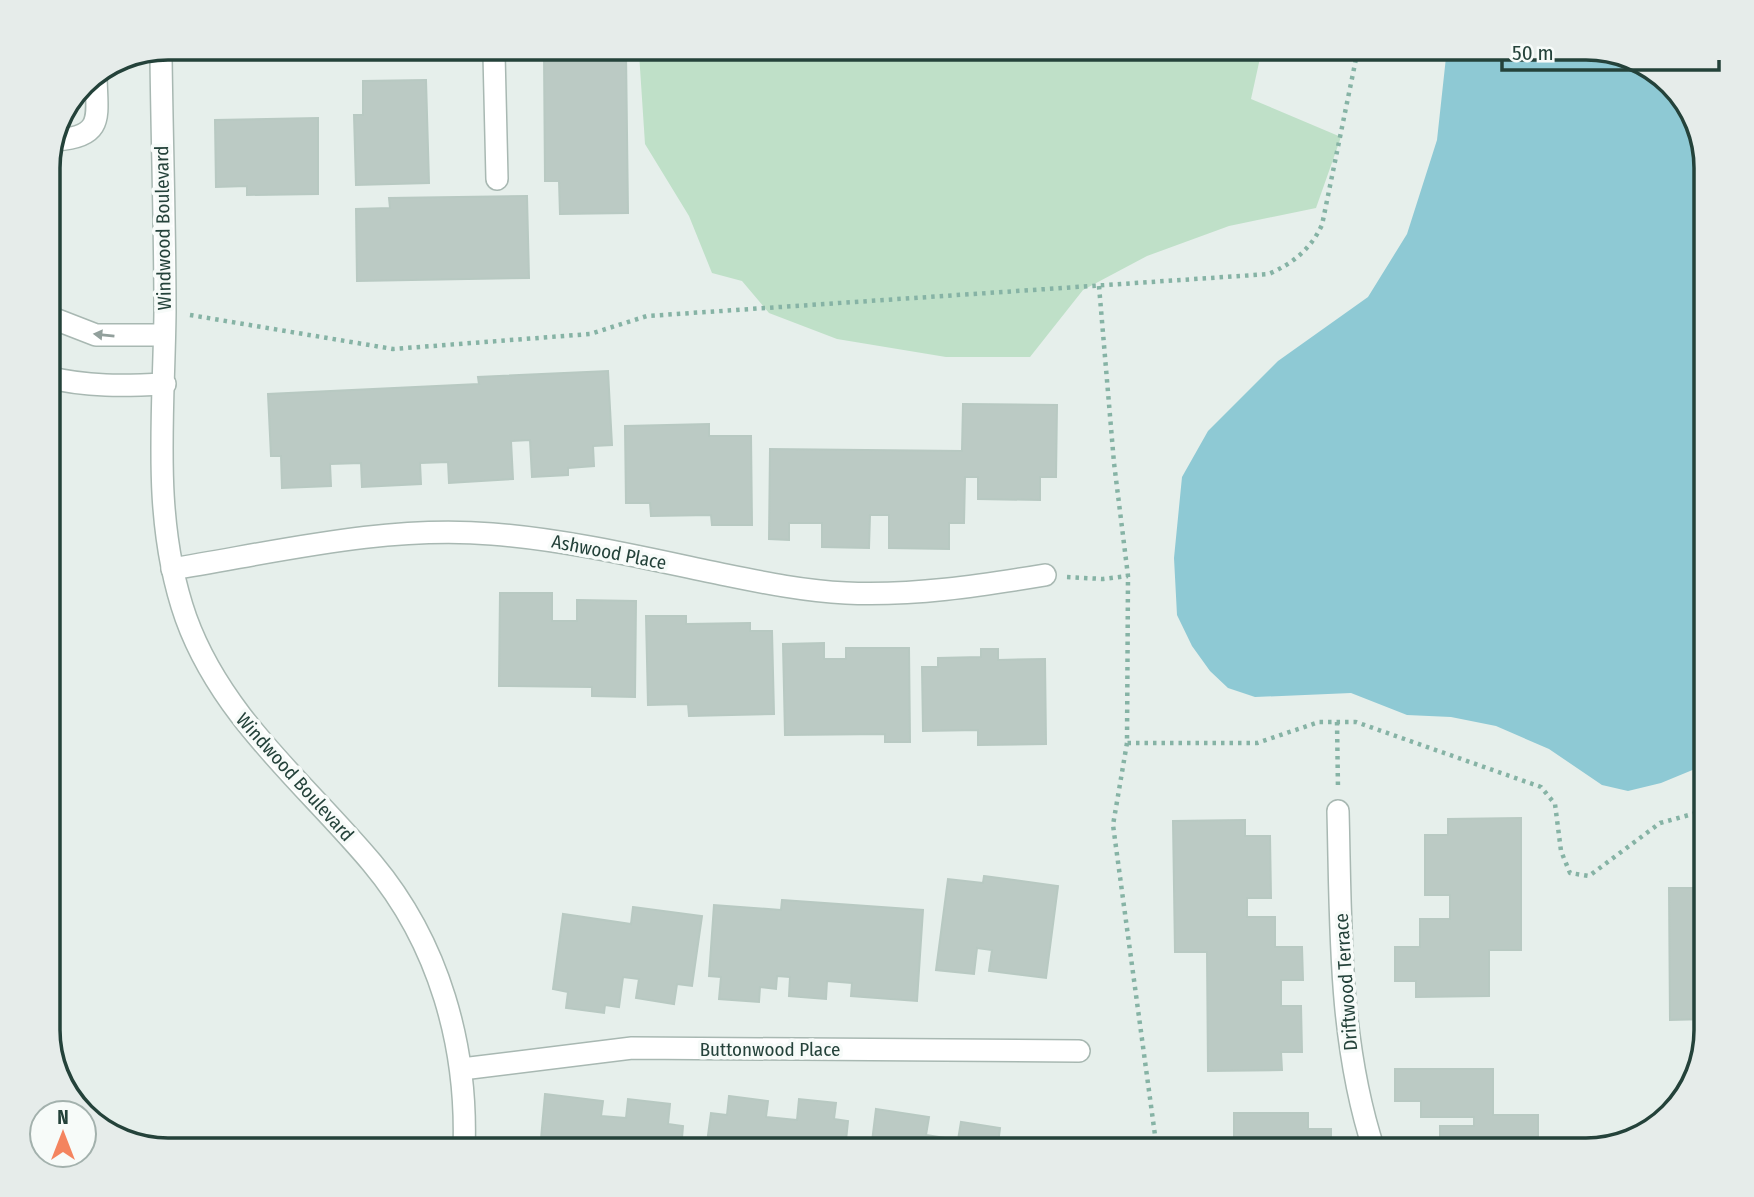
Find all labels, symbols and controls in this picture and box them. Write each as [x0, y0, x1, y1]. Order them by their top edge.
scale bar [1502, 28, 1719, 72]
text: 50 m [1512, 40, 1554, 66]
street label: Windwood Boulevard [150, 145, 176, 311]
one-way arrow [93, 329, 115, 340]
street label: Ashwood Place [550, 530, 668, 574]
street label: Windwood Boulevard [231, 708, 359, 846]
street label: Driftwood Terrace [1330, 912, 1362, 1052]
street label: Buttonwood Place [700, 1038, 840, 1061]
north arrow [28, 1099, 98, 1169]
text: N [57, 1106, 69, 1129]

